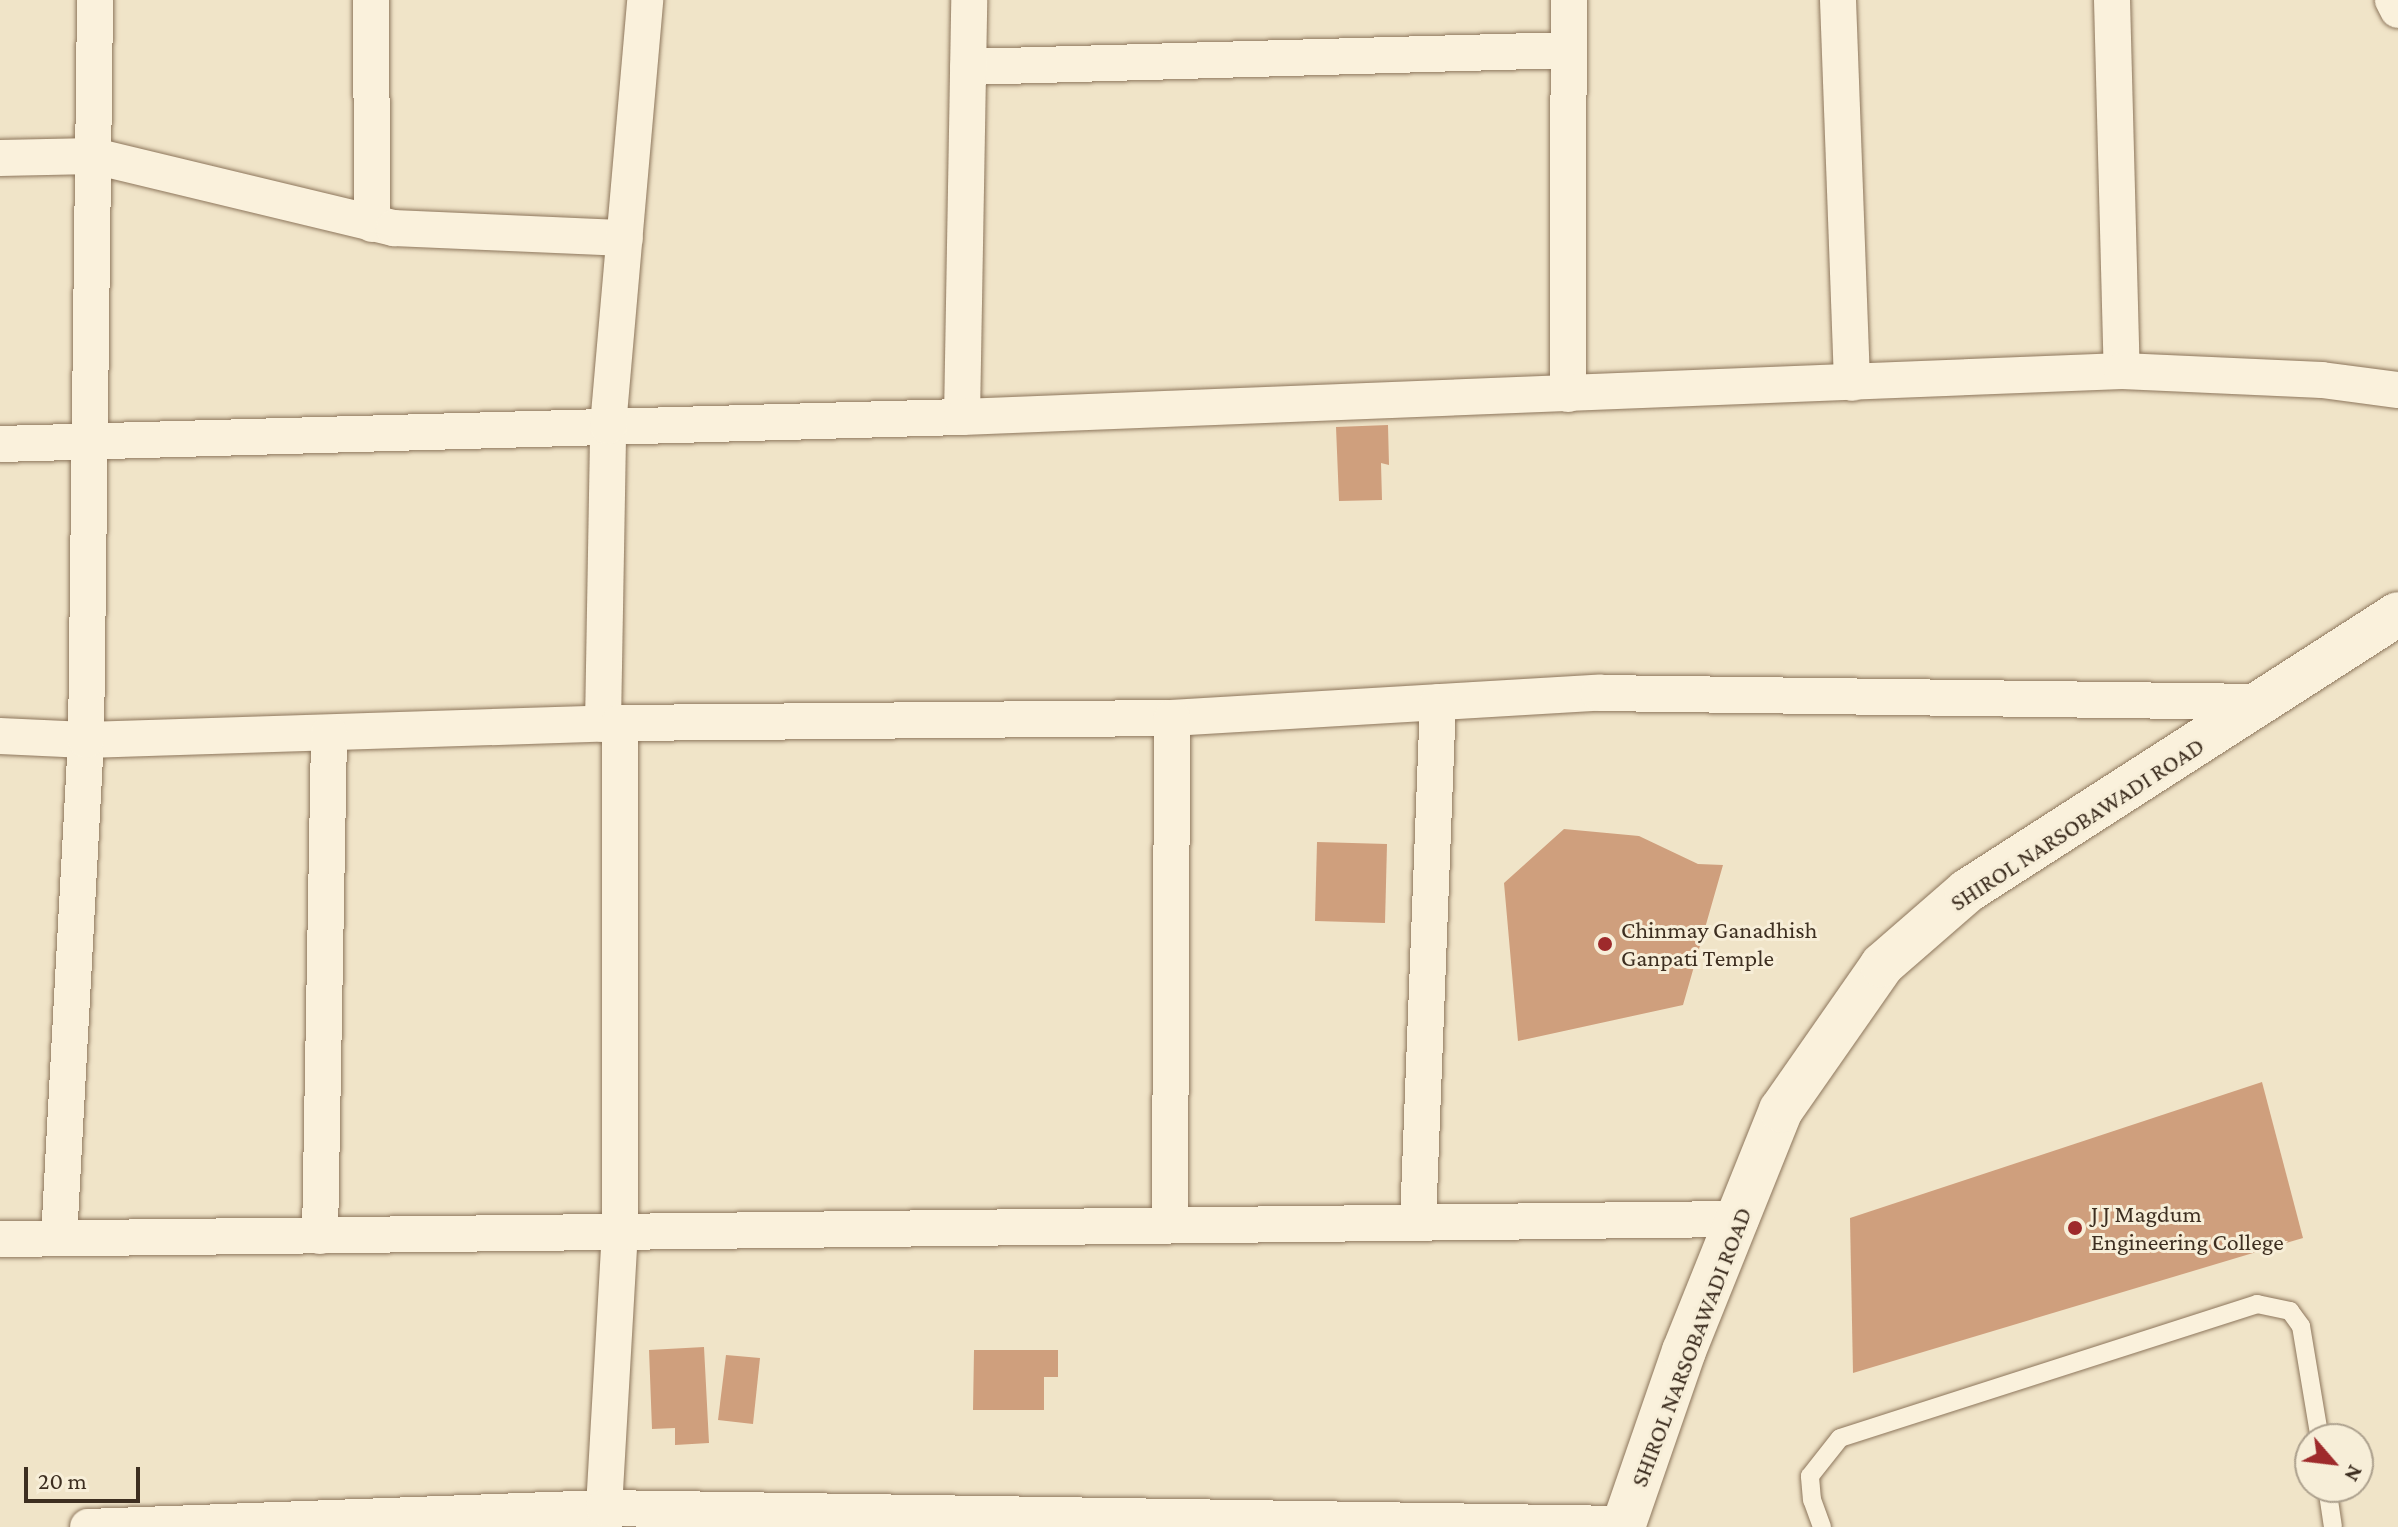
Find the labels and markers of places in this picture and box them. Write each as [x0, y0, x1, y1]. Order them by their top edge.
place label: Chinmay Ganadhish Ganpati Temple [1621, 916, 1817, 972]
marker: Chinmay Ganadhish Ganpati Temple [1596, 935, 1614, 953]
place label: J J Magdum Engineering College [2091, 1200, 2284, 1256]
marker: J J Magdum Engineering College [2066, 1219, 2084, 1237]

